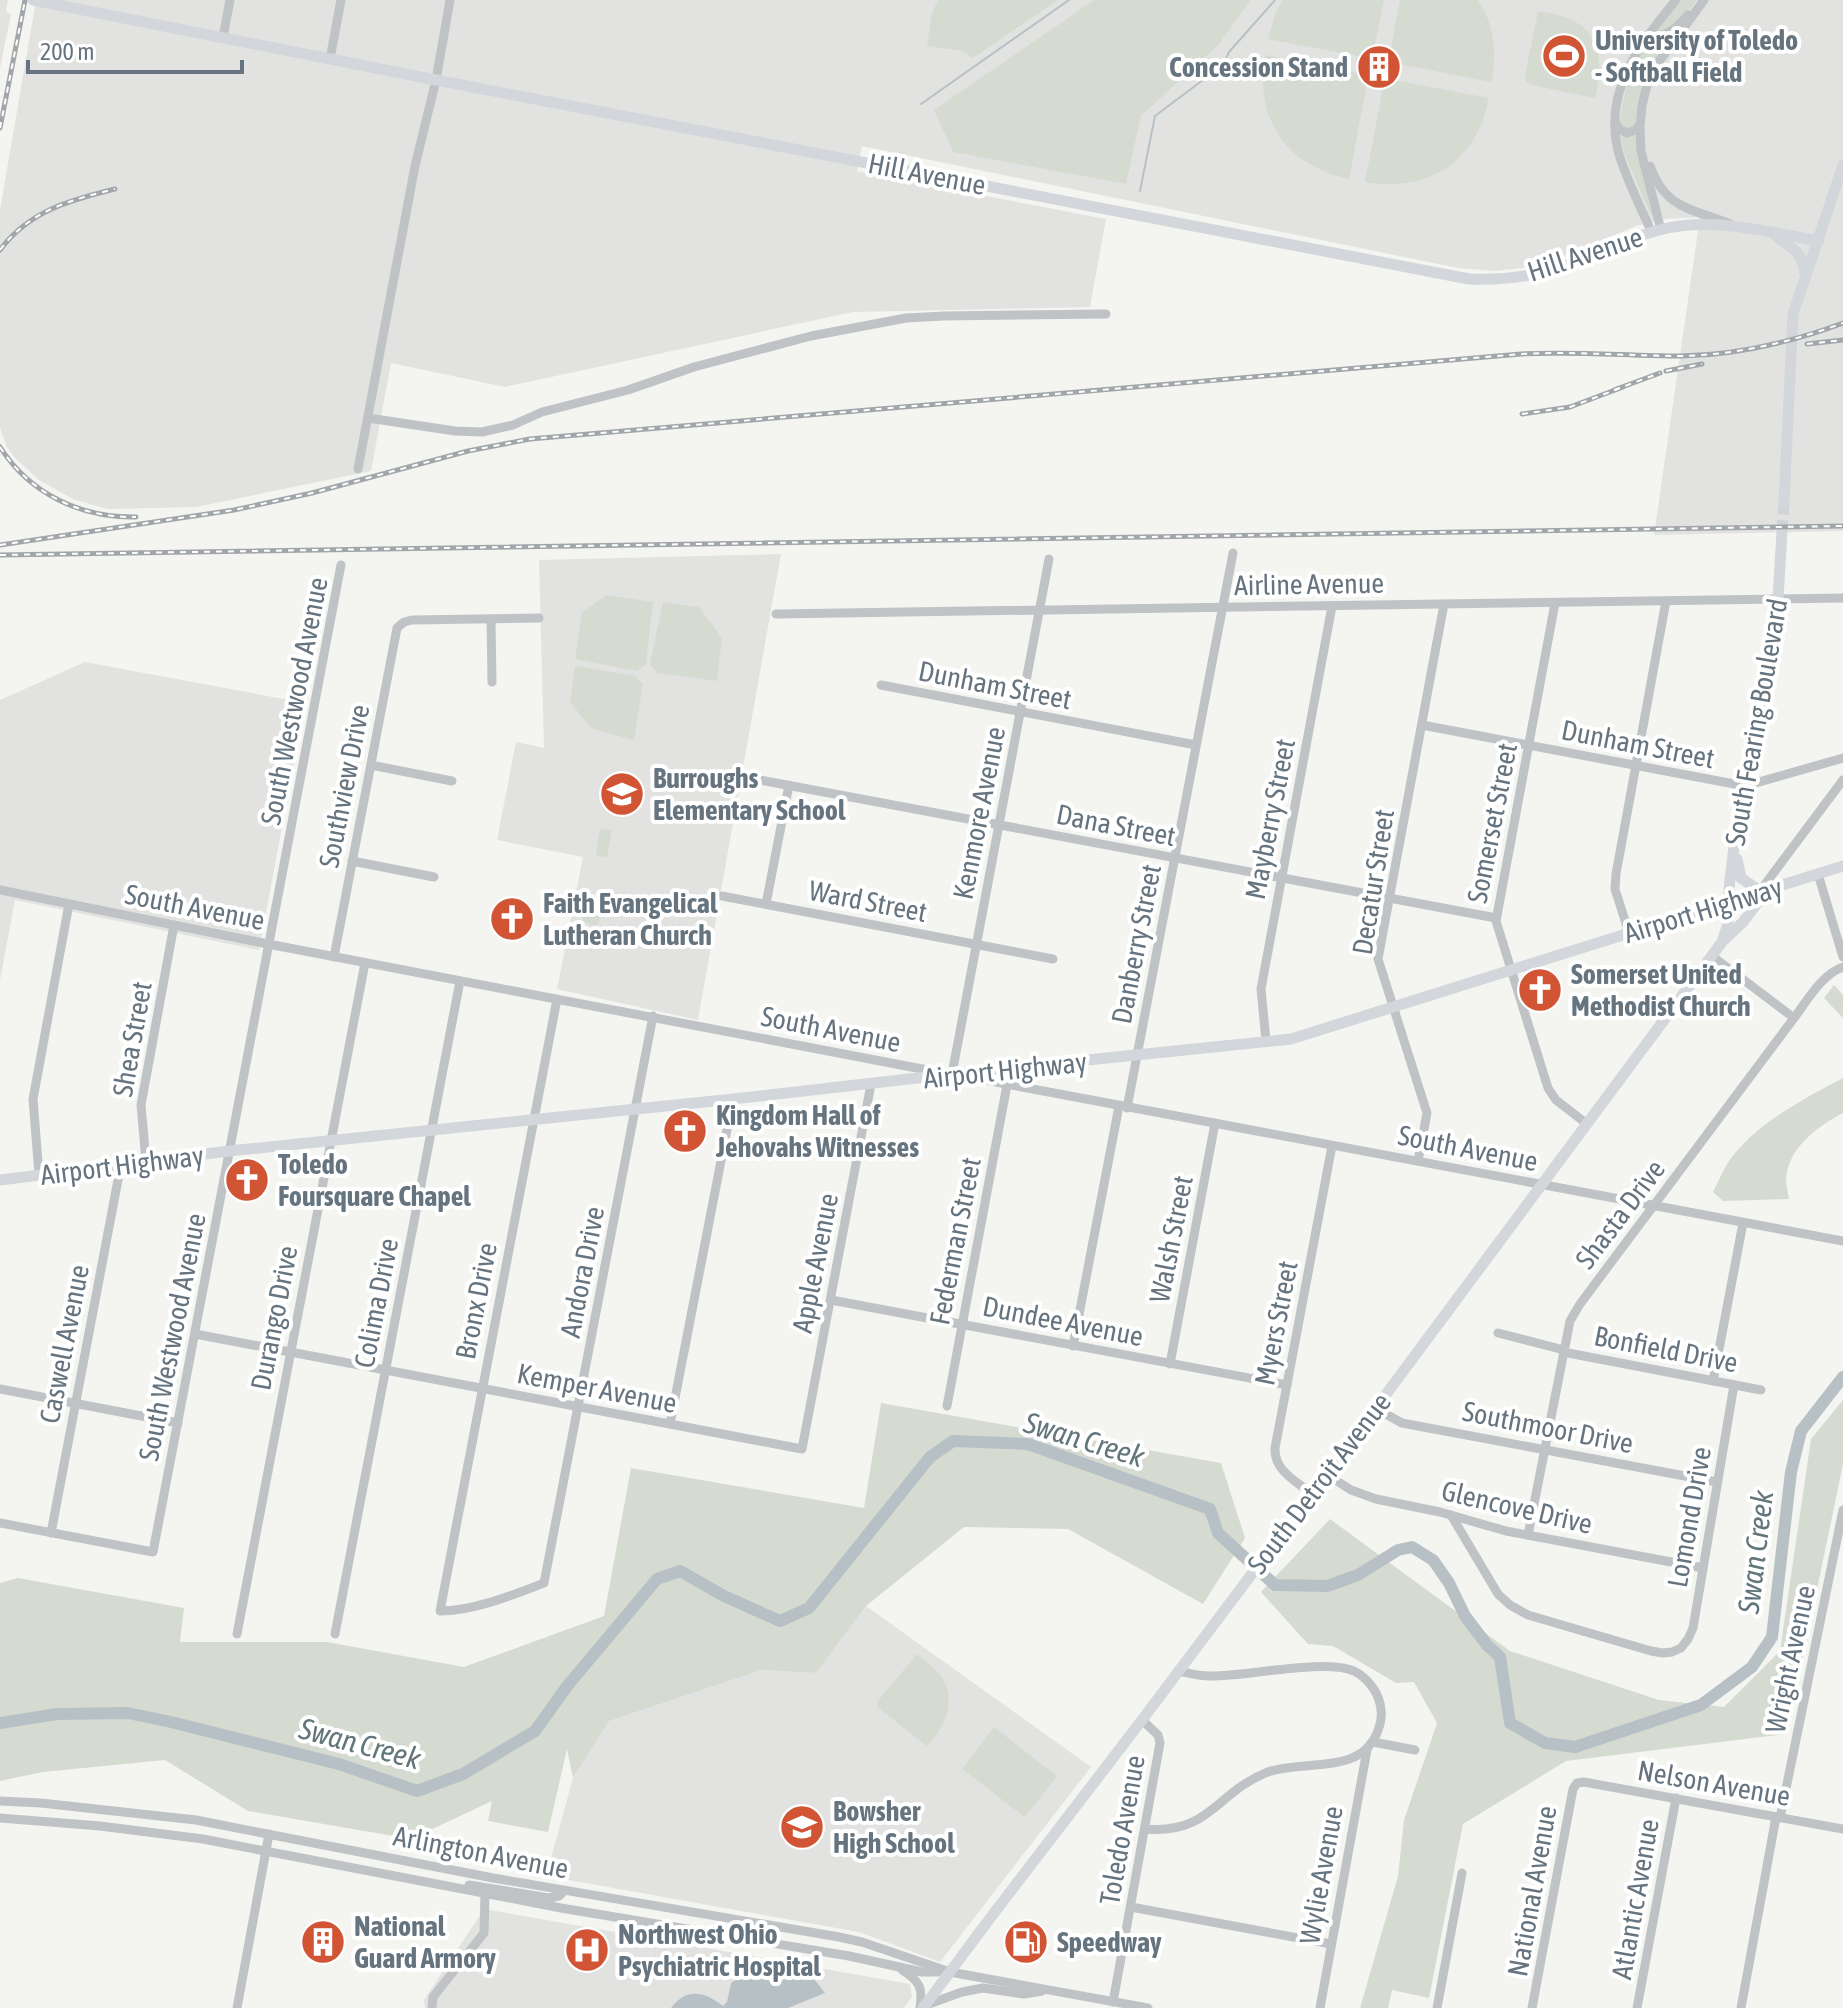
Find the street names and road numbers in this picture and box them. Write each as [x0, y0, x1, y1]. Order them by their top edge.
street label: Hill Avenue [866, 147, 988, 201]
street label: Hill Avenue [1524, 220, 1646, 288]
street label: Airline Avenue [1234, 567, 1384, 601]
street label: South Westwood Avenue [254, 575, 334, 827]
street label: South Fearing Boulevard [1719, 596, 1793, 848]
street label: Dunham Street [916, 655, 1074, 715]
street label: Southview Drive [313, 702, 375, 870]
street label: Dunham Street [1559, 714, 1717, 774]
street label: Kenmore Avenue [947, 724, 1011, 902]
street label: Mayberry Street [1239, 736, 1301, 902]
street label: Somerset Street [1461, 740, 1523, 906]
street label: Dana Street [1054, 798, 1178, 852]
street label: Decatur Street [1346, 807, 1400, 957]
street label: Danberry Street [1105, 862, 1167, 1026]
street label: Airport Highway [1620, 871, 1786, 949]
street label: Ward Street [806, 874, 930, 928]
street label: South Avenue [123, 878, 267, 936]
street label: Shea Street [106, 979, 158, 1099]
street label: South Avenue [759, 1000, 903, 1058]
street label: Airport Highway [922, 1046, 1088, 1094]
street label: South Avenue [1396, 1119, 1540, 1177]
street label: Airport Highway [39, 1139, 205, 1191]
street label: Shasta Drive [1569, 1153, 1671, 1275]
street label: Federman Street [923, 1155, 987, 1327]
street label: Walsh Street [1143, 1173, 1199, 1305]
street label: Apple Avenue [786, 1191, 844, 1335]
street label: Andora Drive [554, 1204, 610, 1340]
street label: South Westwood Avenue [132, 1211, 212, 1463]
street label: Colima Drive [348, 1236, 404, 1370]
street label: Bronx Drive [449, 1240, 503, 1362]
street label: Durango Drive [244, 1243, 304, 1393]
street label: Myers Street [1248, 1258, 1304, 1388]
street label: Caswell Avenue [33, 1262, 95, 1426]
street label: Dundee Avenue [980, 1290, 1146, 1352]
street label: Bonfield Drive [1592, 1319, 1740, 1379]
street label: Kemper Avenue [515, 1357, 679, 1419]
street label: South Detroit Avenue [1241, 1386, 1397, 1580]
street label: Southmoor Drive [1460, 1395, 1636, 1459]
street label: Lomond Drive [1661, 1444, 1717, 1590]
street label: Glencove Drive [1439, 1474, 1595, 1540]
street label: Wright Avenue [1759, 1582, 1821, 1736]
street label: Toledo Avenue [1093, 1753, 1151, 1907]
street label: Nelson Avenue [1635, 1754, 1793, 1812]
street label: Wylie Avenue [1293, 1803, 1349, 1947]
street label: National Avenue [1501, 1803, 1563, 1979]
street label: Atlantic Avenue [1605, 1816, 1665, 1982]
street label: Arlington Avenue [391, 1819, 571, 1885]

